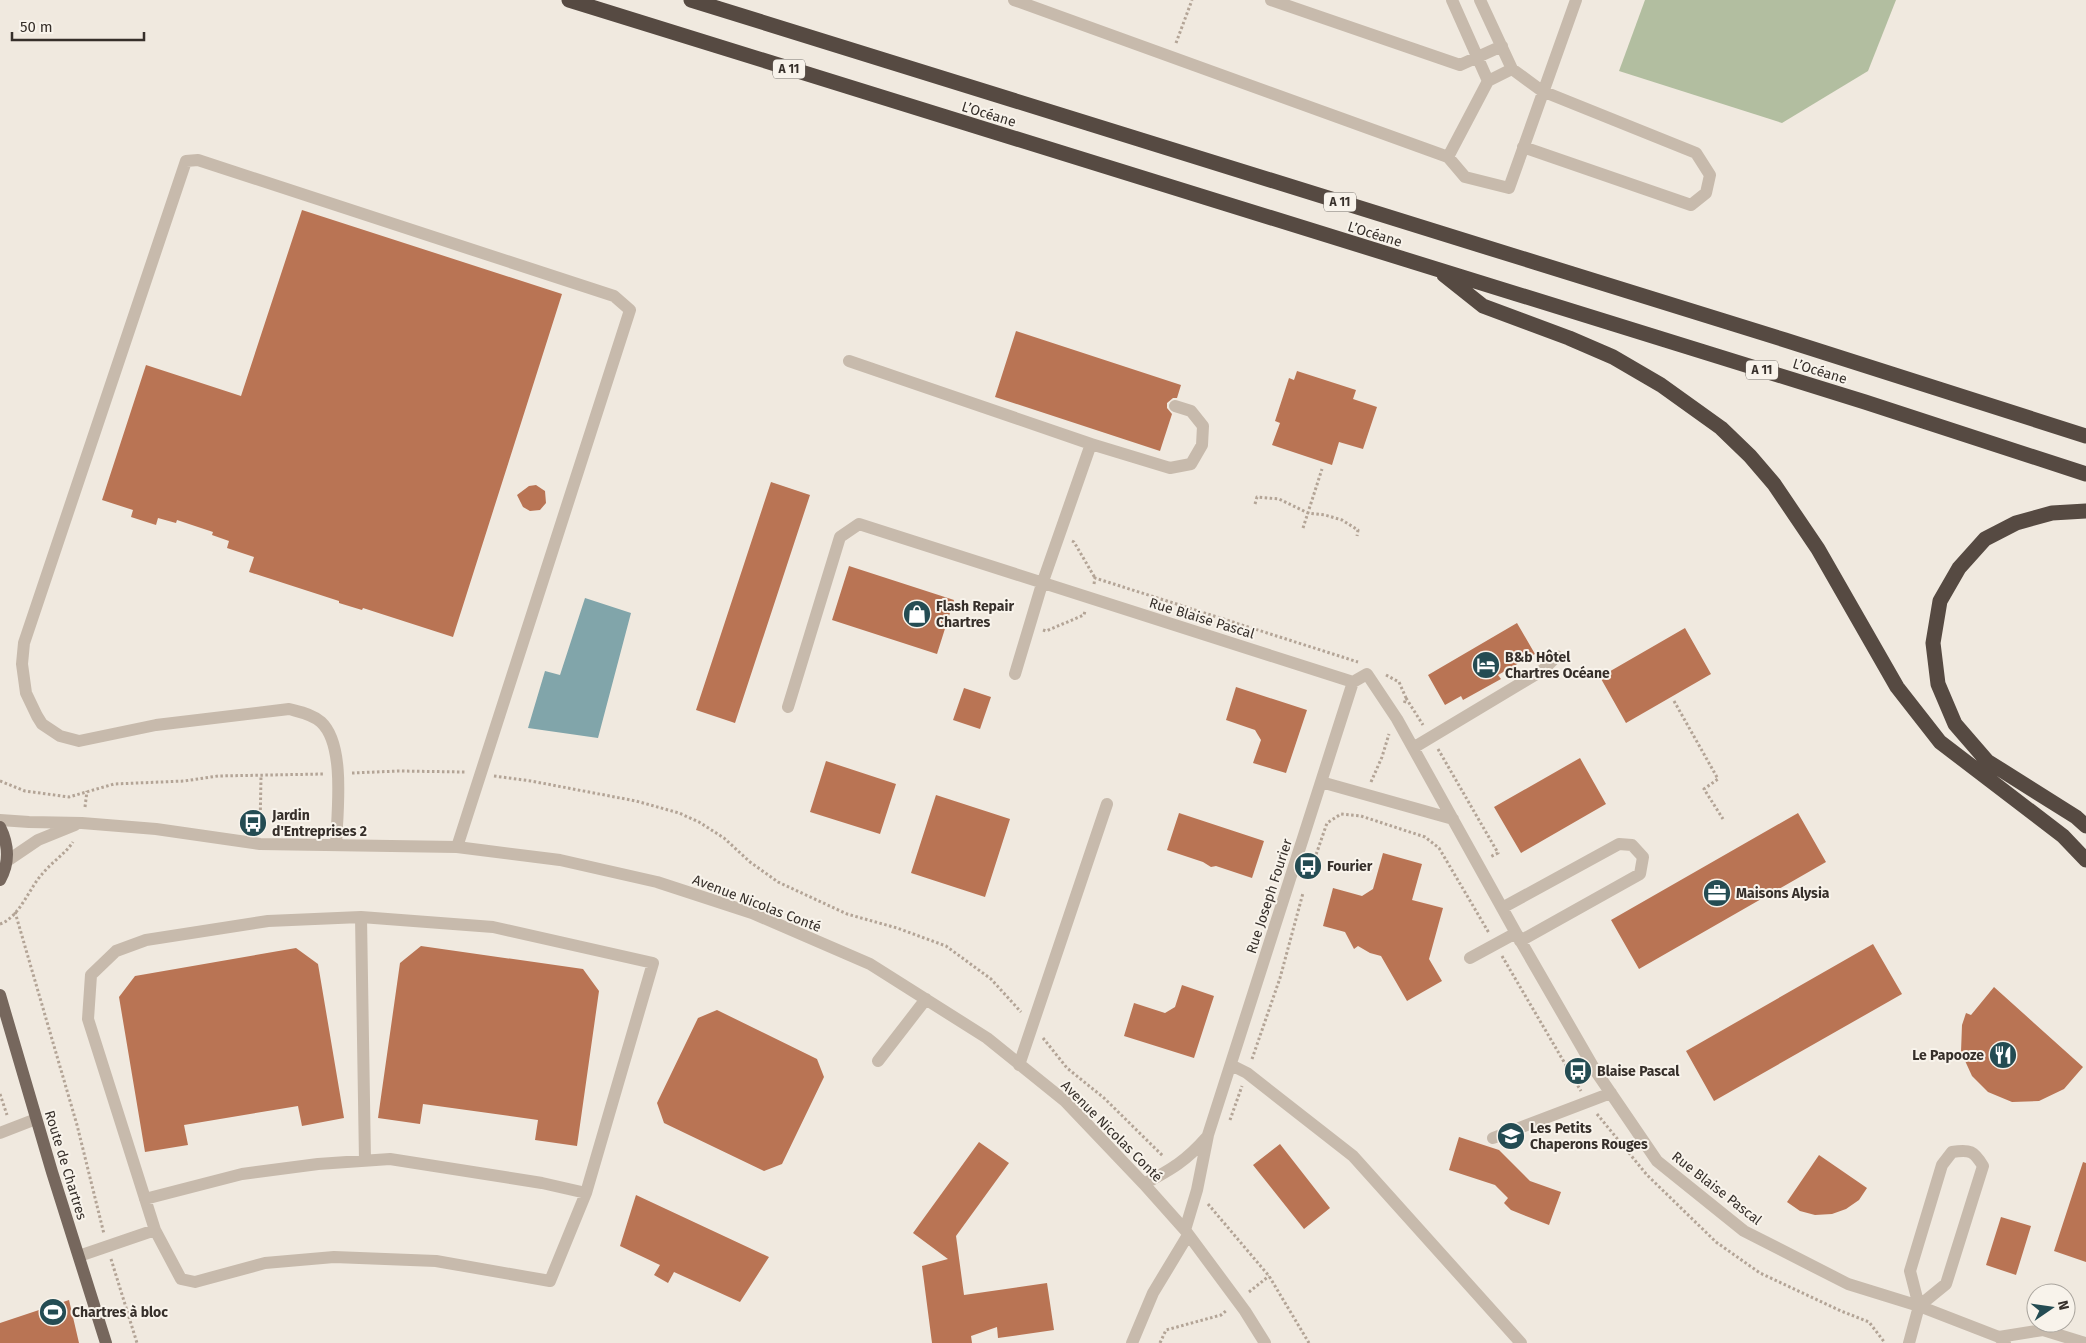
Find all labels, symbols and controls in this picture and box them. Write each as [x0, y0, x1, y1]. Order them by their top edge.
scale bar [12, 10, 145, 42]
text: 50 m [20, 18, 53, 36]
road number: A 11 [773, 60, 805, 78]
street label: L’Océane [960, 98, 1018, 131]
road number: A 11 [1324, 192, 1356, 212]
street label: L’Océane [1346, 218, 1404, 251]
street label: L’Océane [1791, 355, 1849, 388]
road number: A 11 [1746, 360, 1778, 380]
street label: Rue Blaise Pascal [1147, 594, 1257, 643]
place label: Flash Repair Chartres [936, 598, 1014, 631]
shop icon: Flash Repair Chartres [902, 599, 932, 629]
place label: B&b Hôtel Chartres Océane [1505, 649, 1610, 682]
hotel icon: B&b Hôtel Chartres Océane [1471, 650, 1501, 680]
place label: Jardin d'Entreprises 2 [271, 807, 367, 840]
bus stop icon: Jardin d'Entreprises 2 [238, 808, 268, 838]
street label: Rue Joseph Fourier [1243, 836, 1296, 956]
bus stop icon: Fourier [1293, 851, 1323, 881]
place label: Fourier [1327, 858, 1373, 875]
street label: Avenue Nicolas Conté [690, 871, 824, 936]
office icon: Maisons Alysia [1702, 878, 1732, 908]
place label: Maisons Alysia [1736, 885, 1830, 902]
restaurant icon: Le Papooze [1988, 1040, 2018, 1070]
place label: Le Papooze [1912, 1047, 1984, 1064]
bus stop icon: Blaise Pascal [1563, 1056, 1593, 1086]
place label: Blaise Pascal [1597, 1063, 1680, 1080]
street label: Avenue Nicolas Conté [1057, 1077, 1166, 1186]
street label: Route de Chartres [41, 1108, 90, 1222]
place label: Les Petits Chaperons Rouges [1530, 1120, 1648, 1153]
school or university icon: Les Petits Chaperons Rouges [1496, 1121, 1526, 1151]
street label: Rue Blaise Pascal [1668, 1148, 1765, 1229]
north arrow [2026, 1283, 2076, 1333]
sports icon: Chartres à bloc [38, 1297, 68, 1327]
text: N [2054, 1299, 2073, 1312]
place label: Chartres à bloc [72, 1304, 168, 1321]

